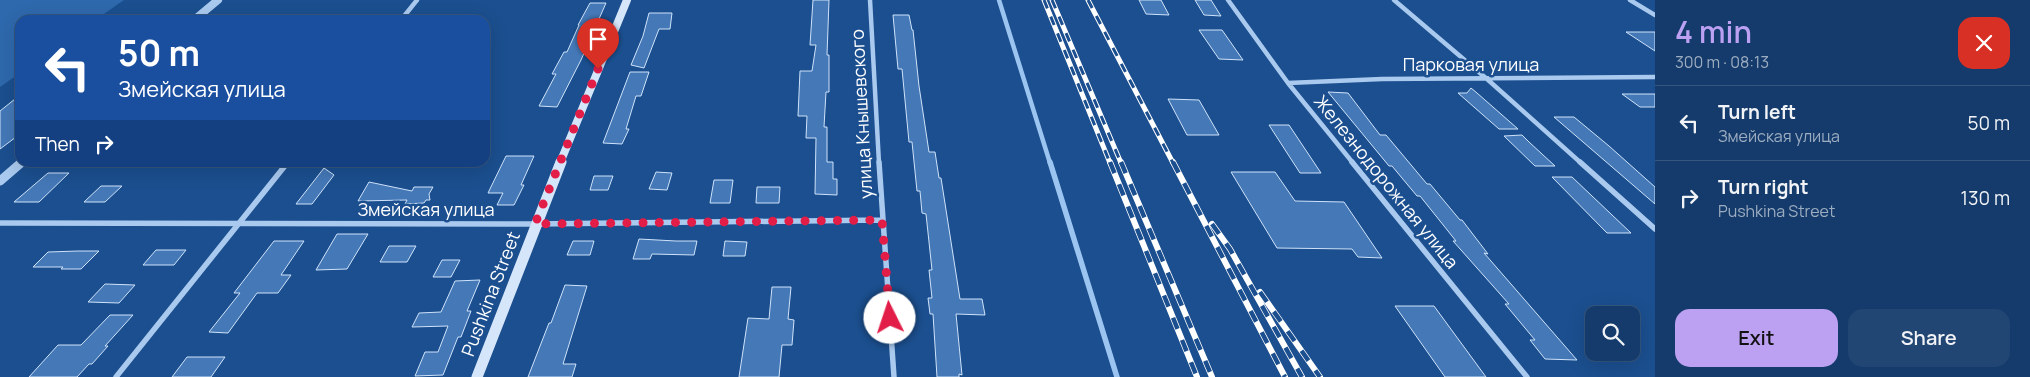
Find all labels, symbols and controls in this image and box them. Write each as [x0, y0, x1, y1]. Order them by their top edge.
text: 4 min [1675, 11, 1752, 52]
button: close [1958, 17, 2010, 69]
pin [577, 18, 619, 69]
icon: arrive [584, 25, 612, 53]
text: 50 m [118, 29, 200, 77]
street label: улица Кнышевского [845, 29, 877, 199]
icon: left [35, 35, 100, 100]
text: 300 m · 08:13 [1675, 51, 1769, 73]
street label: Парковая улица [1403, 52, 1539, 76]
text: Змейская улица [118, 74, 286, 104]
street label: Железнодорожная улица [1309, 89, 1464, 273]
text: Turn left [1718, 99, 1796, 125]
icon: left [1675, 109, 1703, 137]
text: 50 m [1968, 110, 2010, 136]
text: Змейская улица [1718, 125, 1840, 147]
icon: right [90, 130, 118, 158]
text: Then [35, 131, 80, 157]
text: Turn right [1718, 174, 1808, 200]
icon: right [1675, 184, 1703, 212]
text: 130 m [1961, 185, 2010, 211]
street label: Змейская улица [357, 197, 495, 221]
text: Pushkina Street [1718, 200, 1835, 222]
street label: Pushkina Street [455, 228, 525, 360]
position arrow [863, 291, 915, 343]
map controls [1585, 306, 1640, 361]
button: search [1585, 306, 1640, 361]
button: Exit [1675, 309, 1838, 367]
button: Share [1848, 309, 2010, 367]

